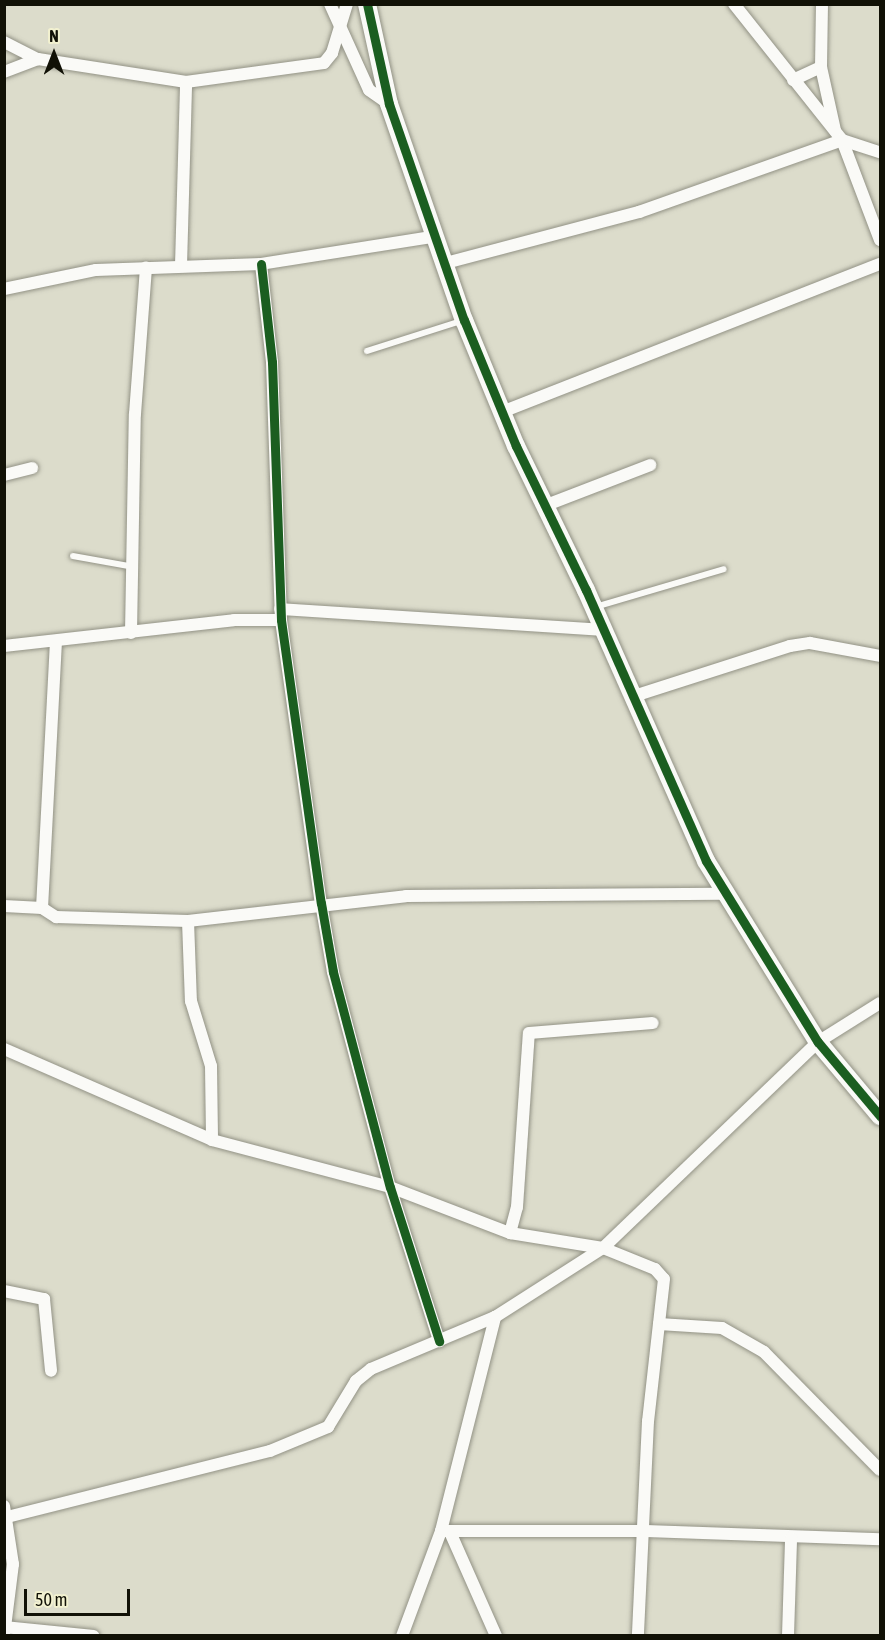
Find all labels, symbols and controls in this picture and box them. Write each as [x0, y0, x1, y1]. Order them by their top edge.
north arrow [24, 24, 84, 84]
text: N [49, 27, 59, 45]
scale bar [27, 1577, 134, 1615]
text: 50 m [35, 1589, 67, 1610]

